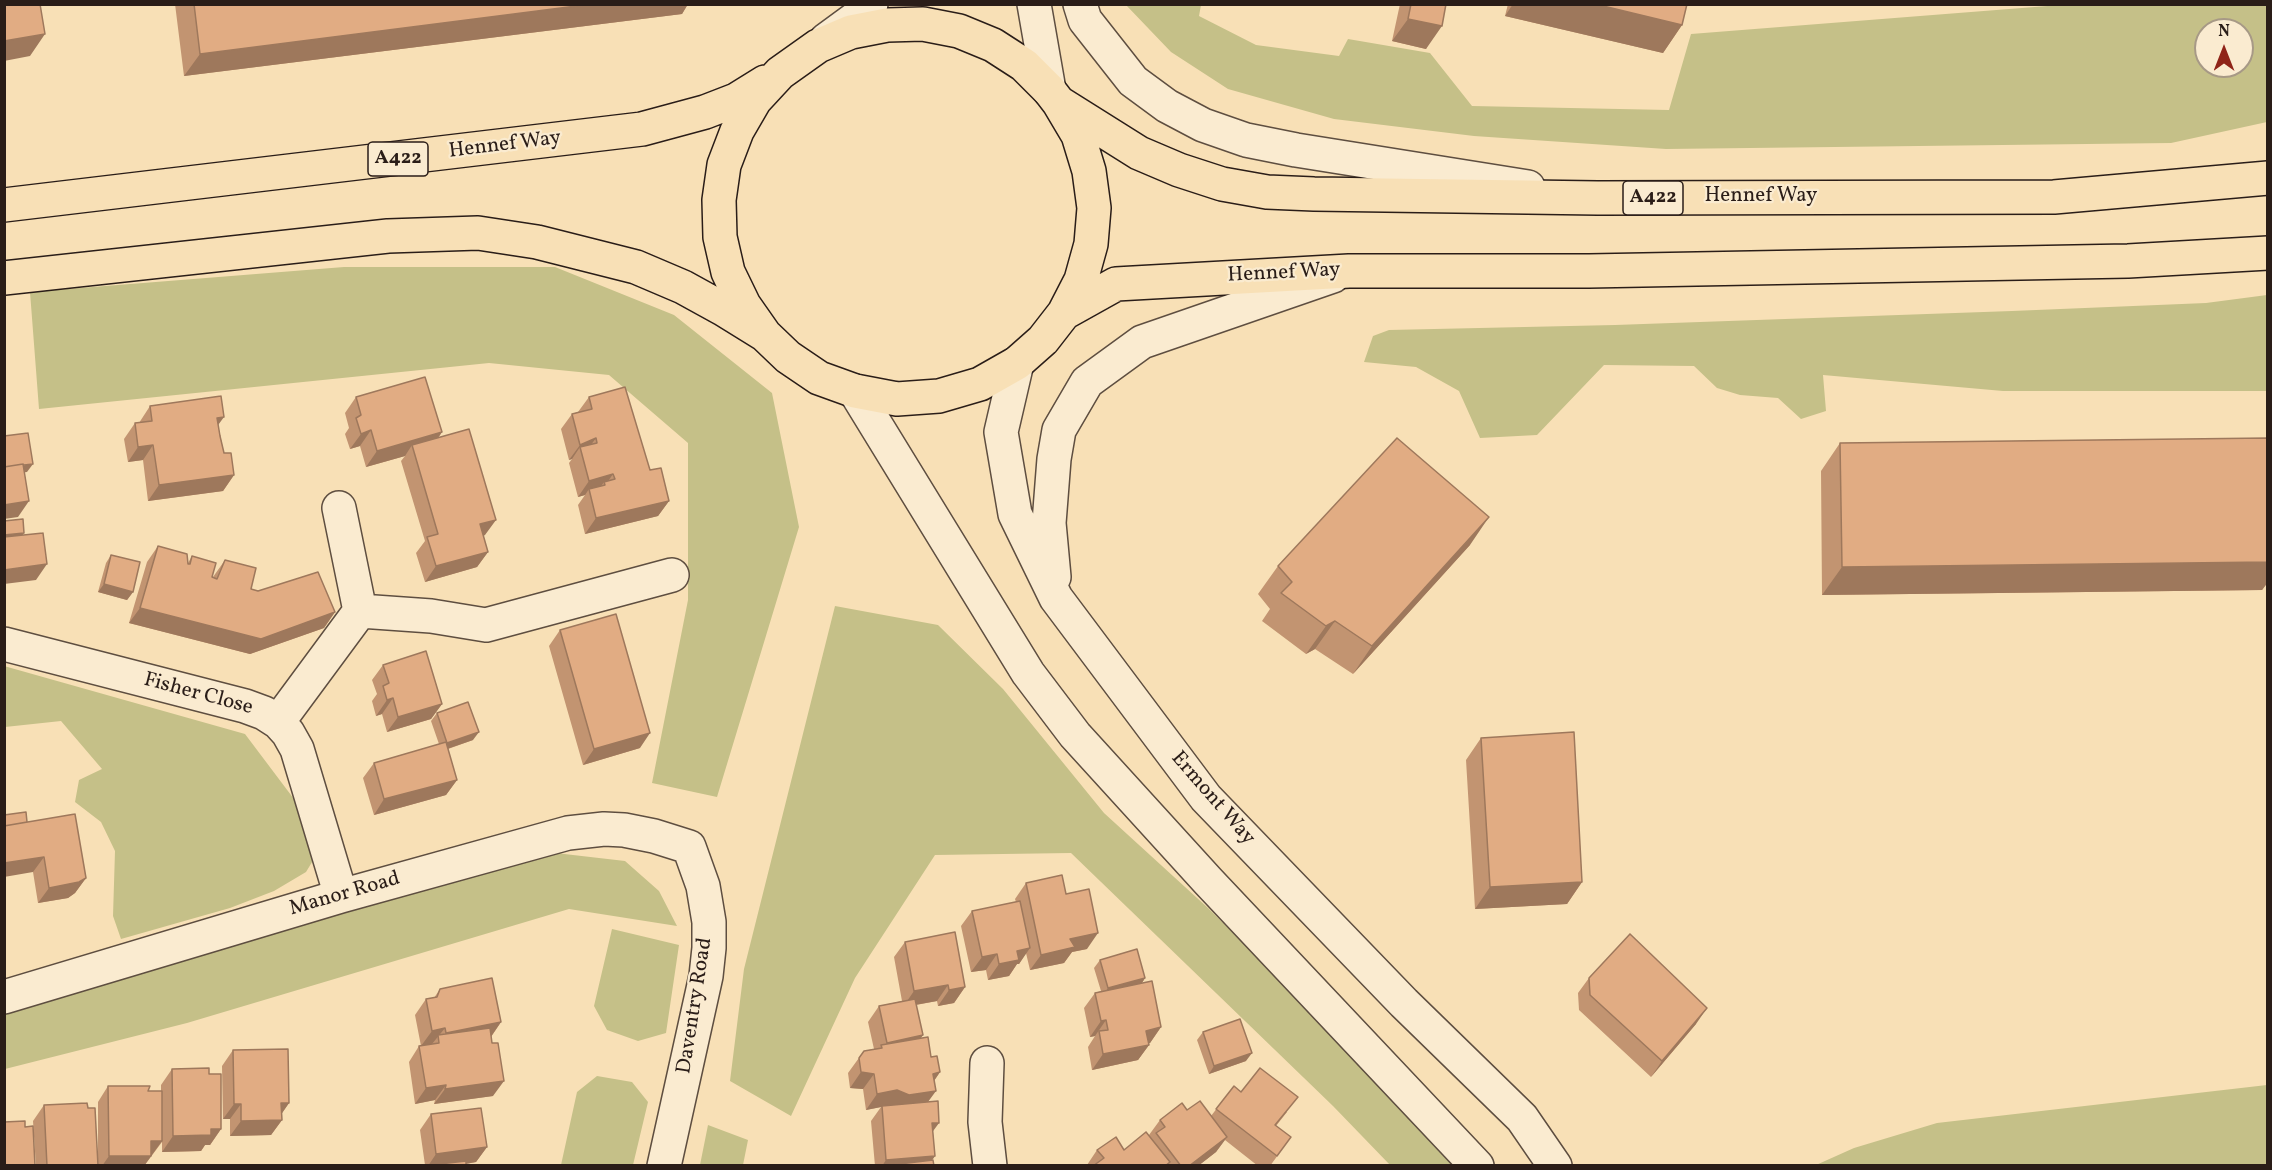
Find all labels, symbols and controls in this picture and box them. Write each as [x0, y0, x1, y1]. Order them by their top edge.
north arrow [2194, 18, 2254, 78]
text: N [2218, 21, 2230, 43]
street label: Hennef Way [447, 127, 563, 165]
road number: A422 [368, 142, 428, 176]
road number: A422 [1623, 181, 1683, 215]
street label: Hennef Way [1705, 184, 1817, 210]
street label: Hennef Way [1227, 258, 1341, 290]
street label: Fisher Close [141, 668, 255, 722]
street label: Ermont Way [1164, 747, 1260, 851]
street label: Manor Road [287, 867, 403, 923]
street label: Daventry Road [673, 936, 719, 1076]

